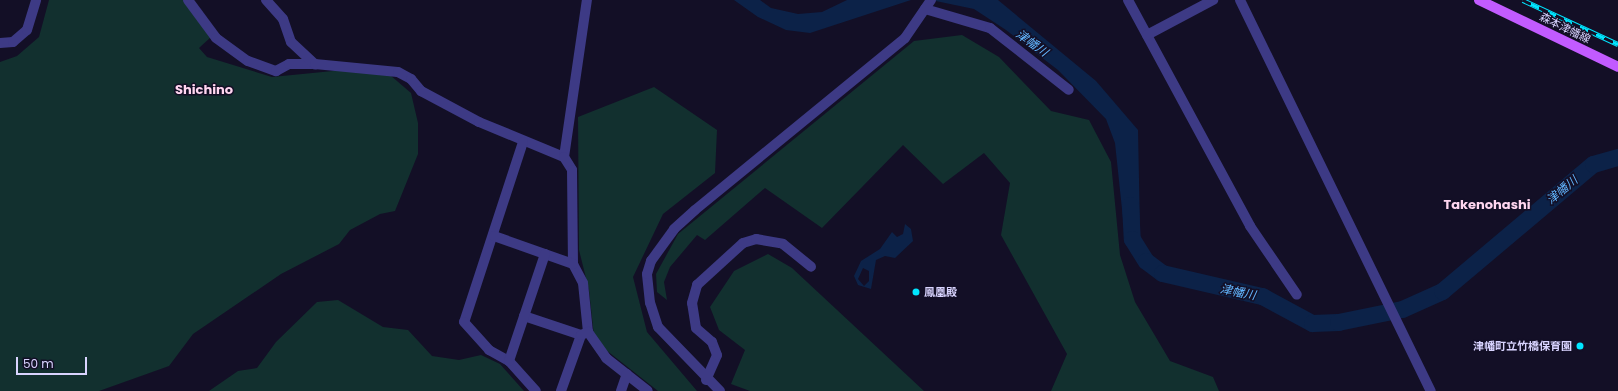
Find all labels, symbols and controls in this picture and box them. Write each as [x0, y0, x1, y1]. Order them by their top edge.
street label: 森本津幡線 [1537, 10, 1593, 46]
water label: 津幡川 [1013, 27, 1051, 59]
district label: Shichino [175, 82, 233, 98]
water label: 津幡川 [1544, 173, 1580, 207]
district label: Takenohashi [1443, 197, 1531, 213]
water label: 津幡川 [1219, 281, 1257, 303]
place label: 鳳凰殿 [924, 285, 957, 299]
marker: 鳳凰殿 [911, 287, 921, 297]
place label: 津幡町立竹橋保育園 [1473, 339, 1572, 353]
marker: 津幡町立竹橋保育園 [1575, 341, 1585, 351]
scale bar [18, 349, 89, 375]
text: 50 m [23, 355, 54, 372]

